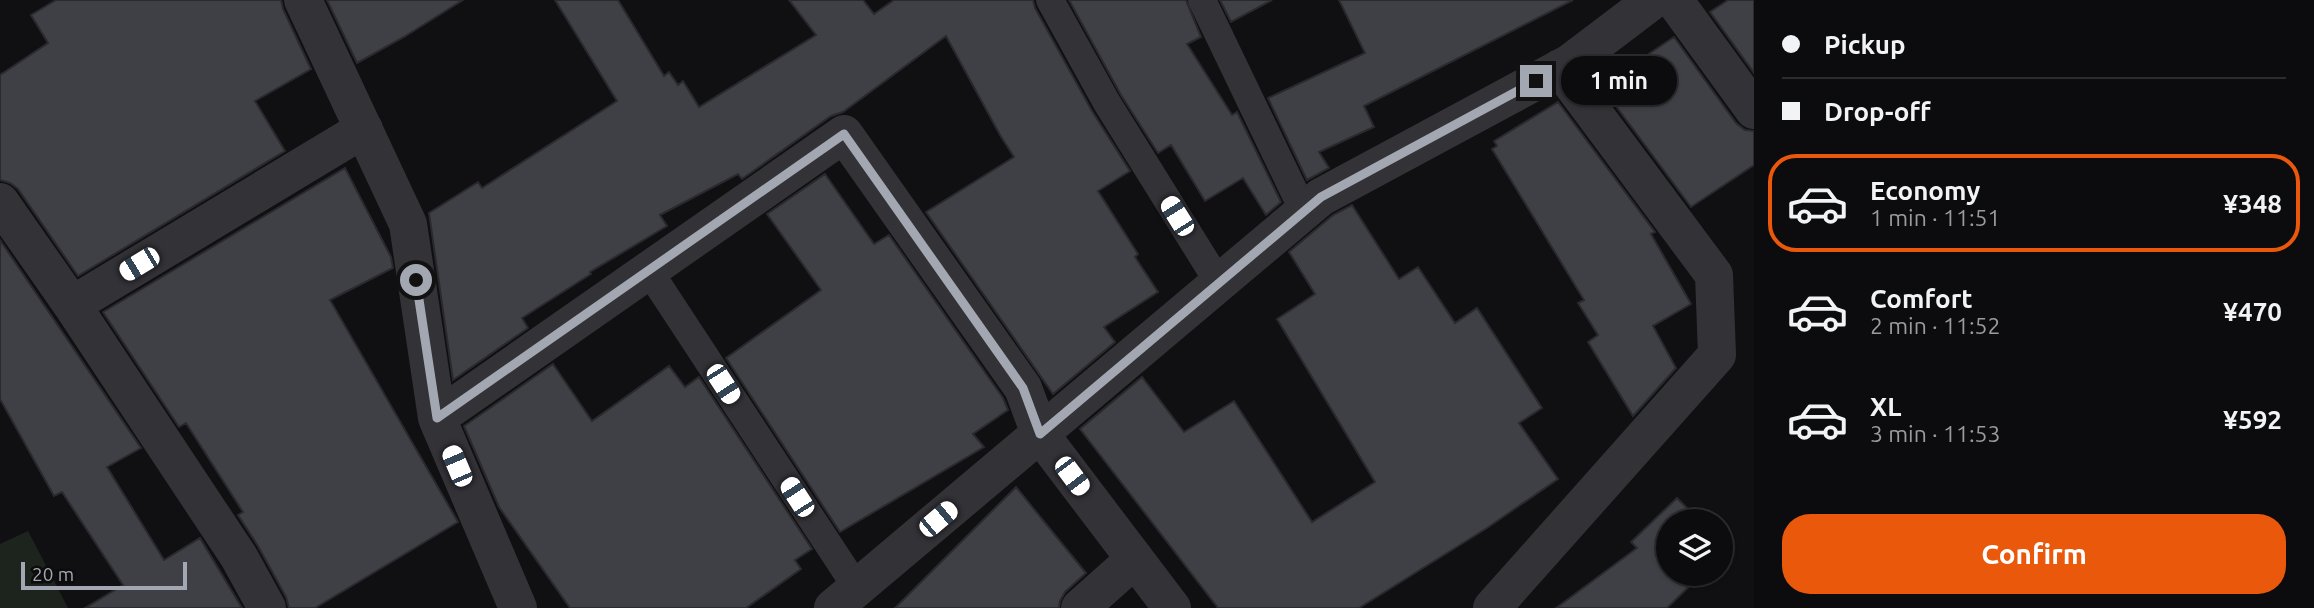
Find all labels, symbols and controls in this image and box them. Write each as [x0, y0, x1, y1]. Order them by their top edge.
text: Pickup [1824, 30, 1906, 59]
callout: 1 min [1560, 56, 1676, 106]
route end [1520, 65, 1552, 97]
text: 1 min [1590, 68, 1648, 93]
text: Drop-off [1824, 97, 1931, 126]
icon: car [1786, 172, 1849, 235]
text: Economy [1870, 176, 1980, 205]
text: ¥348 [2223, 189, 2282, 218]
car [1157, 193, 1198, 239]
text: 1 min · 11:51 [1870, 205, 2001, 230]
car [116, 244, 163, 284]
route start [400, 264, 432, 296]
icon: car [1786, 280, 1849, 343]
text: Comfort [1870, 284, 1973, 313]
text: ¥470 [2223, 297, 2282, 326]
text: 2 min · 11:52 [1870, 313, 2001, 338]
car [703, 361, 744, 407]
icon: car [1786, 388, 1849, 451]
text: XL [1870, 392, 1901, 421]
text: ¥592 [2223, 405, 2282, 434]
text: 3 min · 11:53 [1870, 421, 2001, 446]
car [440, 443, 475, 489]
car [1051, 453, 1094, 499]
car [777, 474, 818, 520]
car [916, 497, 961, 541]
map controls [1656, 509, 1733, 586]
button: layers [1656, 509, 1733, 586]
button: Confirm [1782, 514, 2286, 594]
scale bar [21, 559, 187, 591]
text: 20 m [32, 563, 74, 585]

